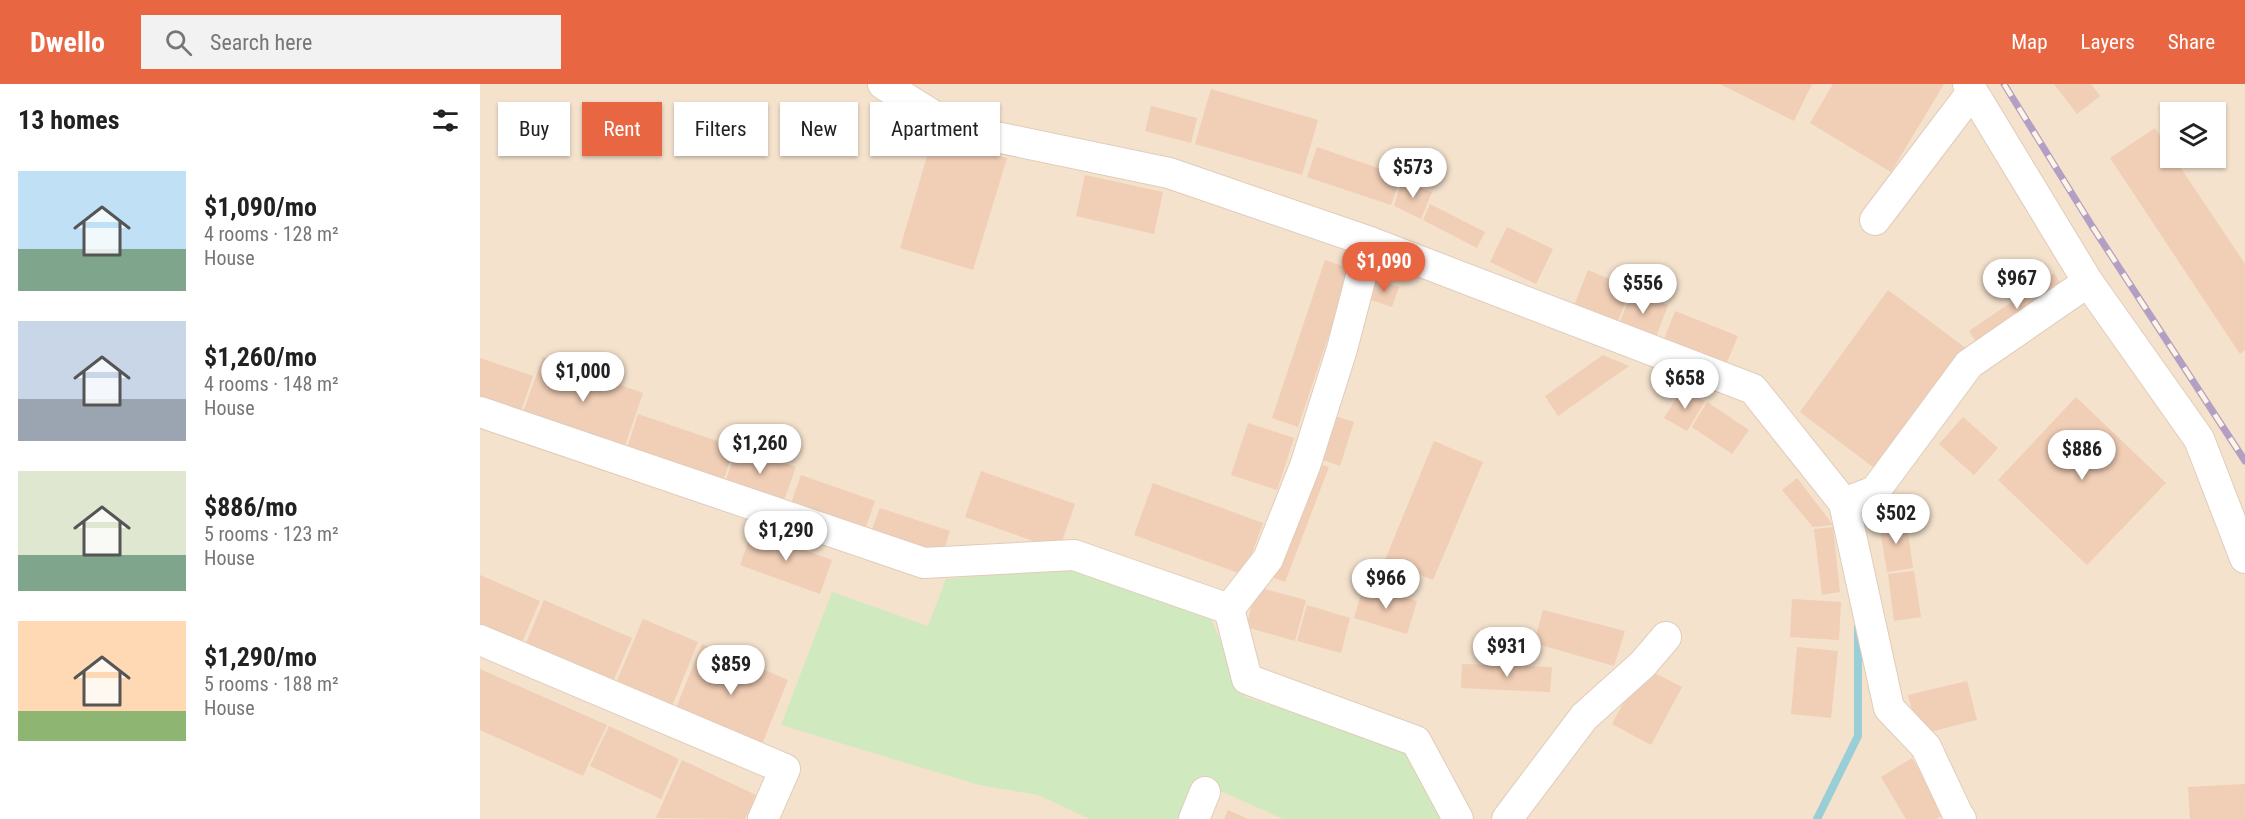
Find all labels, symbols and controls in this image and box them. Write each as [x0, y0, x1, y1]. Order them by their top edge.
search box [141, 15, 561, 69]
text: Dwello [30, 26, 105, 59]
icon: search [162, 26, 195, 59]
text: Search here [210, 30, 312, 55]
text: Map [2011, 30, 2048, 54]
text: Layers [2081, 30, 2135, 54]
text: Share [2168, 30, 2215, 54]
chip: Buy [498, 102, 570, 156]
chip: Rent [582, 102, 662, 156]
chip: Filters [674, 102, 768, 156]
chip: New [780, 102, 858, 156]
chip: Apartment [870, 102, 1000, 156]
map controls [2160, 102, 2226, 168]
button: layers [2160, 102, 2226, 168]
icon: filters [429, 104, 462, 137]
text: 13 homes [18, 105, 120, 135]
pin: $573 [1377, 148, 1449, 199]
text: $573 [1393, 155, 1433, 179]
text: $1,090/mo [204, 192, 317, 222]
icon: home [66, 195, 138, 267]
text: 4 rooms · 128 m² [204, 222, 339, 246]
pin: $1,090 [1335, 242, 1433, 293]
text: House [204, 246, 255, 270]
text: $1,090 [1356, 249, 1412, 273]
pin: $967 [1981, 259, 2053, 310]
pin: $556 [1607, 264, 1679, 315]
text: $967 [1997, 266, 2037, 290]
text: $556 [1623, 271, 1663, 295]
text: $1,260/mo [204, 342, 317, 372]
icon: home [66, 345, 138, 417]
pin: $1,000 [534, 352, 632, 403]
text: $1,000 [555, 359, 611, 383]
pin: $658 [1649, 359, 1721, 410]
text: $658 [1665, 366, 1705, 390]
text: 4 rooms · 148 m² [204, 372, 339, 396]
text: House [204, 396, 255, 420]
pin: $1,260 [711, 424, 809, 475]
pin: $886 [2046, 430, 2118, 481]
text: $1,260 [732, 431, 788, 455]
text: $886 [2062, 437, 2102, 461]
text: $886/mo [204, 492, 297, 522]
pin: $502 [1860, 494, 1932, 545]
icon: home [66, 495, 138, 567]
text: $502 [1876, 501, 1916, 525]
pin: $1,290 [737, 511, 835, 562]
text: $1,290 [758, 518, 814, 542]
text: 5 rooms · 123 m² [204, 522, 339, 546]
text: House [204, 546, 255, 570]
pin: $966 [1350, 559, 1422, 610]
text: $966 [1366, 566, 1406, 590]
pin: $931 [1471, 627, 1543, 678]
text: $931 [1487, 634, 1527, 658]
text: $1,290/mo [204, 642, 317, 672]
icon: home [66, 645, 138, 717]
pin: $859 [695, 645, 767, 696]
text: $859 [711, 652, 751, 676]
text: 5 rooms · 188 m² [204, 672, 339, 696]
text: House [204, 696, 255, 720]

